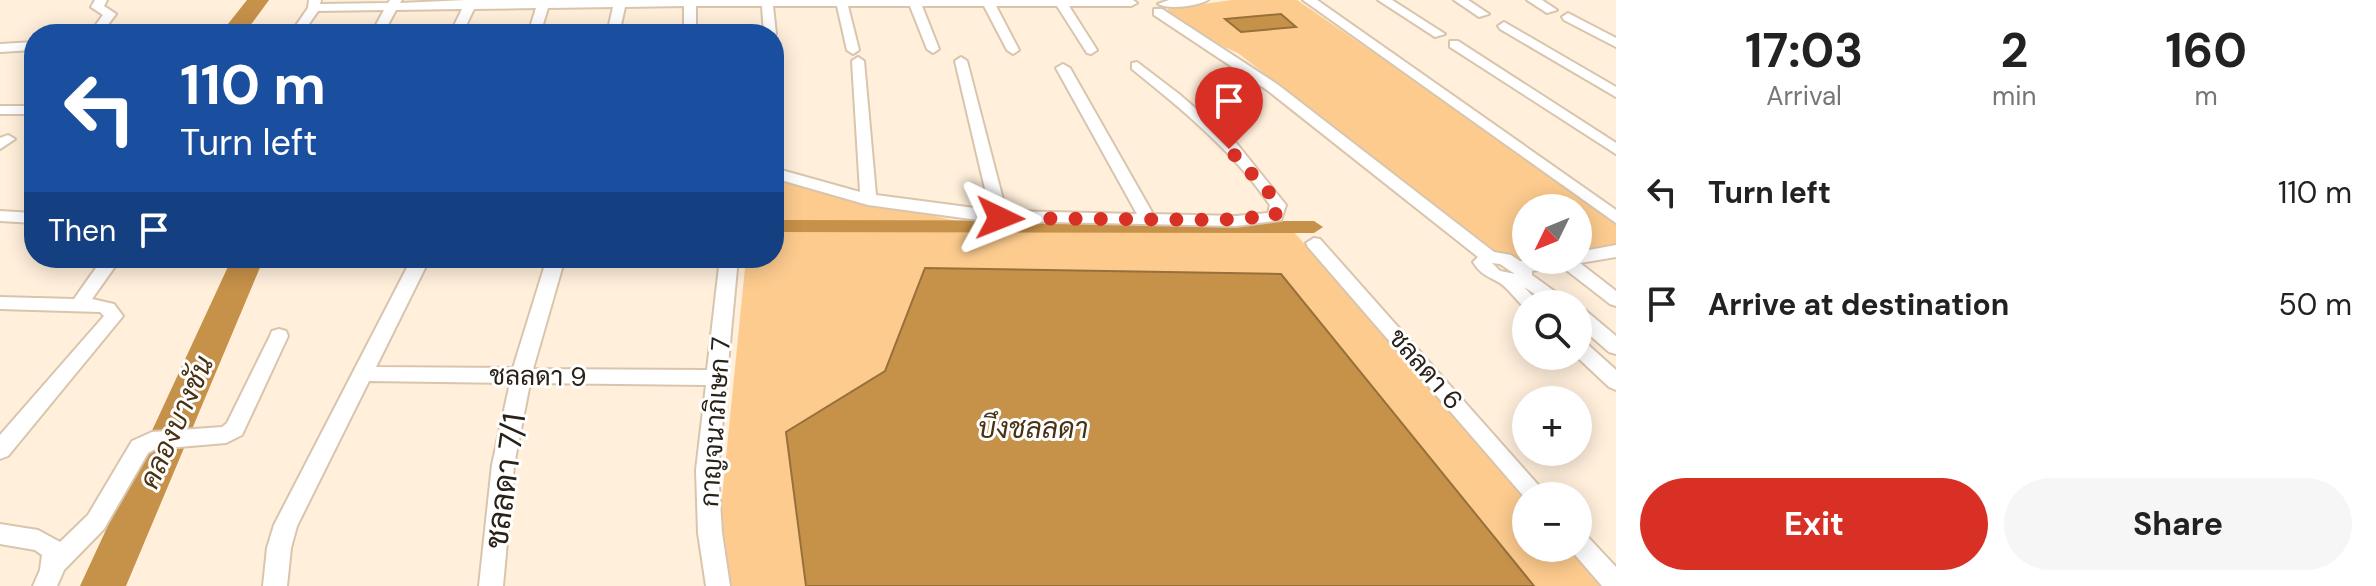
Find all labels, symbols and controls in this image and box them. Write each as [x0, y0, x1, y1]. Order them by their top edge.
text: 17:03 [1745, 19, 1863, 82]
text: 2 [2000, 19, 2028, 82]
text: 160 [2165, 19, 2247, 82]
text: 110 m [180, 48, 326, 121]
icon: left [48, 56, 152, 160]
pin [1195, 67, 1263, 149]
icon: arrive [1207, 79, 1251, 123]
text: Arrival [1766, 79, 1842, 113]
text: min [1992, 79, 2036, 113]
text: m [2195, 79, 2218, 113]
text: Turn left [180, 119, 317, 166]
icon: left [1640, 170, 1684, 214]
text: Turn left [1708, 173, 1831, 212]
text: 110 m [2278, 173, 2352, 212]
position arrow [958, 176, 1042, 260]
north arrow [1512, 194, 1592, 274]
map controls [1512, 194, 1592, 562]
icon: arrive [132, 208, 176, 252]
text: Then [48, 211, 116, 250]
icon: arrive [1640, 282, 1684, 326]
text: Arrive at destination [1708, 285, 2009, 324]
text: 50 m [2278, 285, 2352, 324]
button: search [1512, 290, 1592, 370]
street label: ชลลดา 6 [1381, 321, 1471, 417]
street label: กาญจนาภิเษก 7 [692, 336, 738, 508]
water label: คลองบางชัน [131, 350, 222, 494]
street label: ชลลดา 9 [489, 358, 587, 394]
button: + [1512, 386, 1592, 466]
water label: บึงชลลดา [978, 410, 1088, 447]
street label: ชลลดา 7/1 [475, 411, 535, 551]
button: Exit [1640, 478, 1988, 570]
button: Share [2004, 478, 2352, 570]
button: − [1512, 482, 1592, 562]

